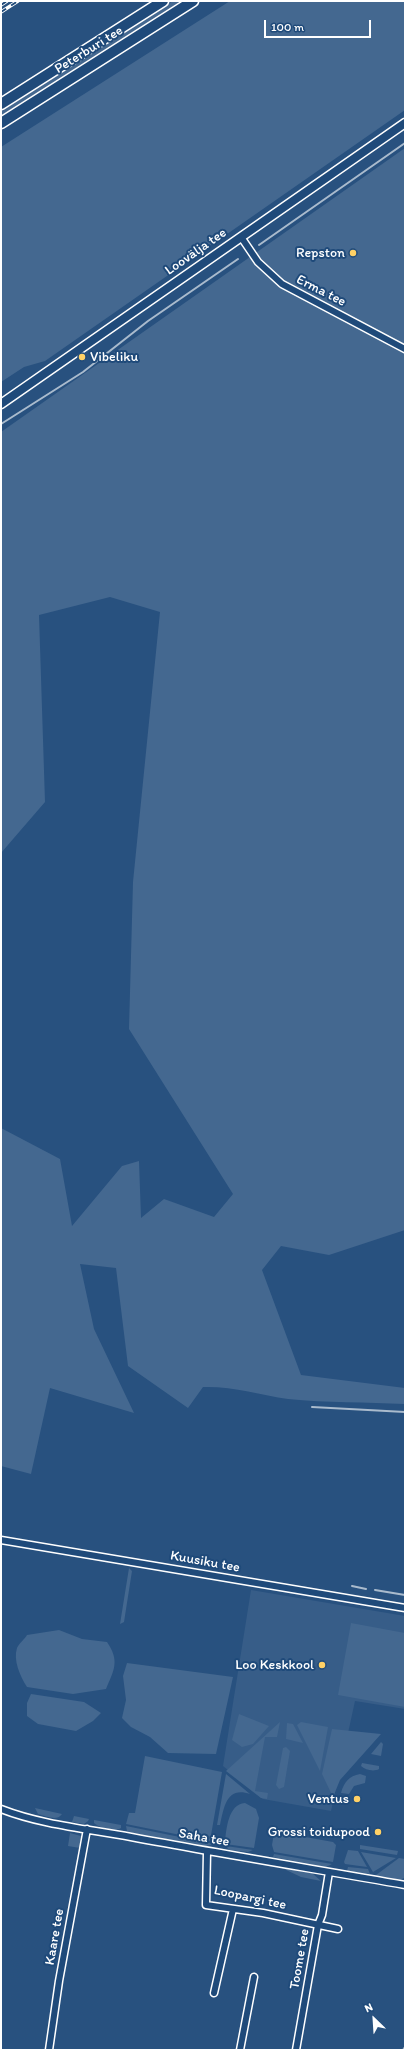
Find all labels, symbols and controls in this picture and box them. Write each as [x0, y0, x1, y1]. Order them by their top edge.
scale bar [266, 12, 373, 38]
text: 100 m [271, 20, 304, 34]
street label: Peterburi tee [52, 22, 126, 78]
street label: Loovälja tee [162, 225, 230, 279]
place label: Repston [296, 245, 345, 261]
marker: Repston [348, 248, 358, 258]
street label: Erma tee [293, 271, 349, 311]
place label: Vibeliku [90, 349, 138, 365]
marker: Vibeliku [77, 352, 87, 362]
street label: Kuusiku tee [169, 1548, 241, 1576]
place label: Loo Keskkool [235, 1657, 314, 1673]
marker: Loo Keskkool [317, 1660, 327, 1670]
place label: Ventus [308, 1791, 349, 1807]
marker: Ventus [352, 1794, 362, 1804]
place label: Grossi toidupood [268, 1824, 370, 1840]
street label: Saha tee [177, 1825, 231, 1851]
marker: Grossi toidupood [373, 1827, 383, 1837]
street label: Loopargi tee [212, 1882, 288, 1914]
street label: Kaare tee [42, 1907, 68, 1967]
street label: Toome tee [286, 1927, 314, 1991]
north arrow [354, 1999, 394, 2039]
text: N [363, 2000, 375, 2015]

